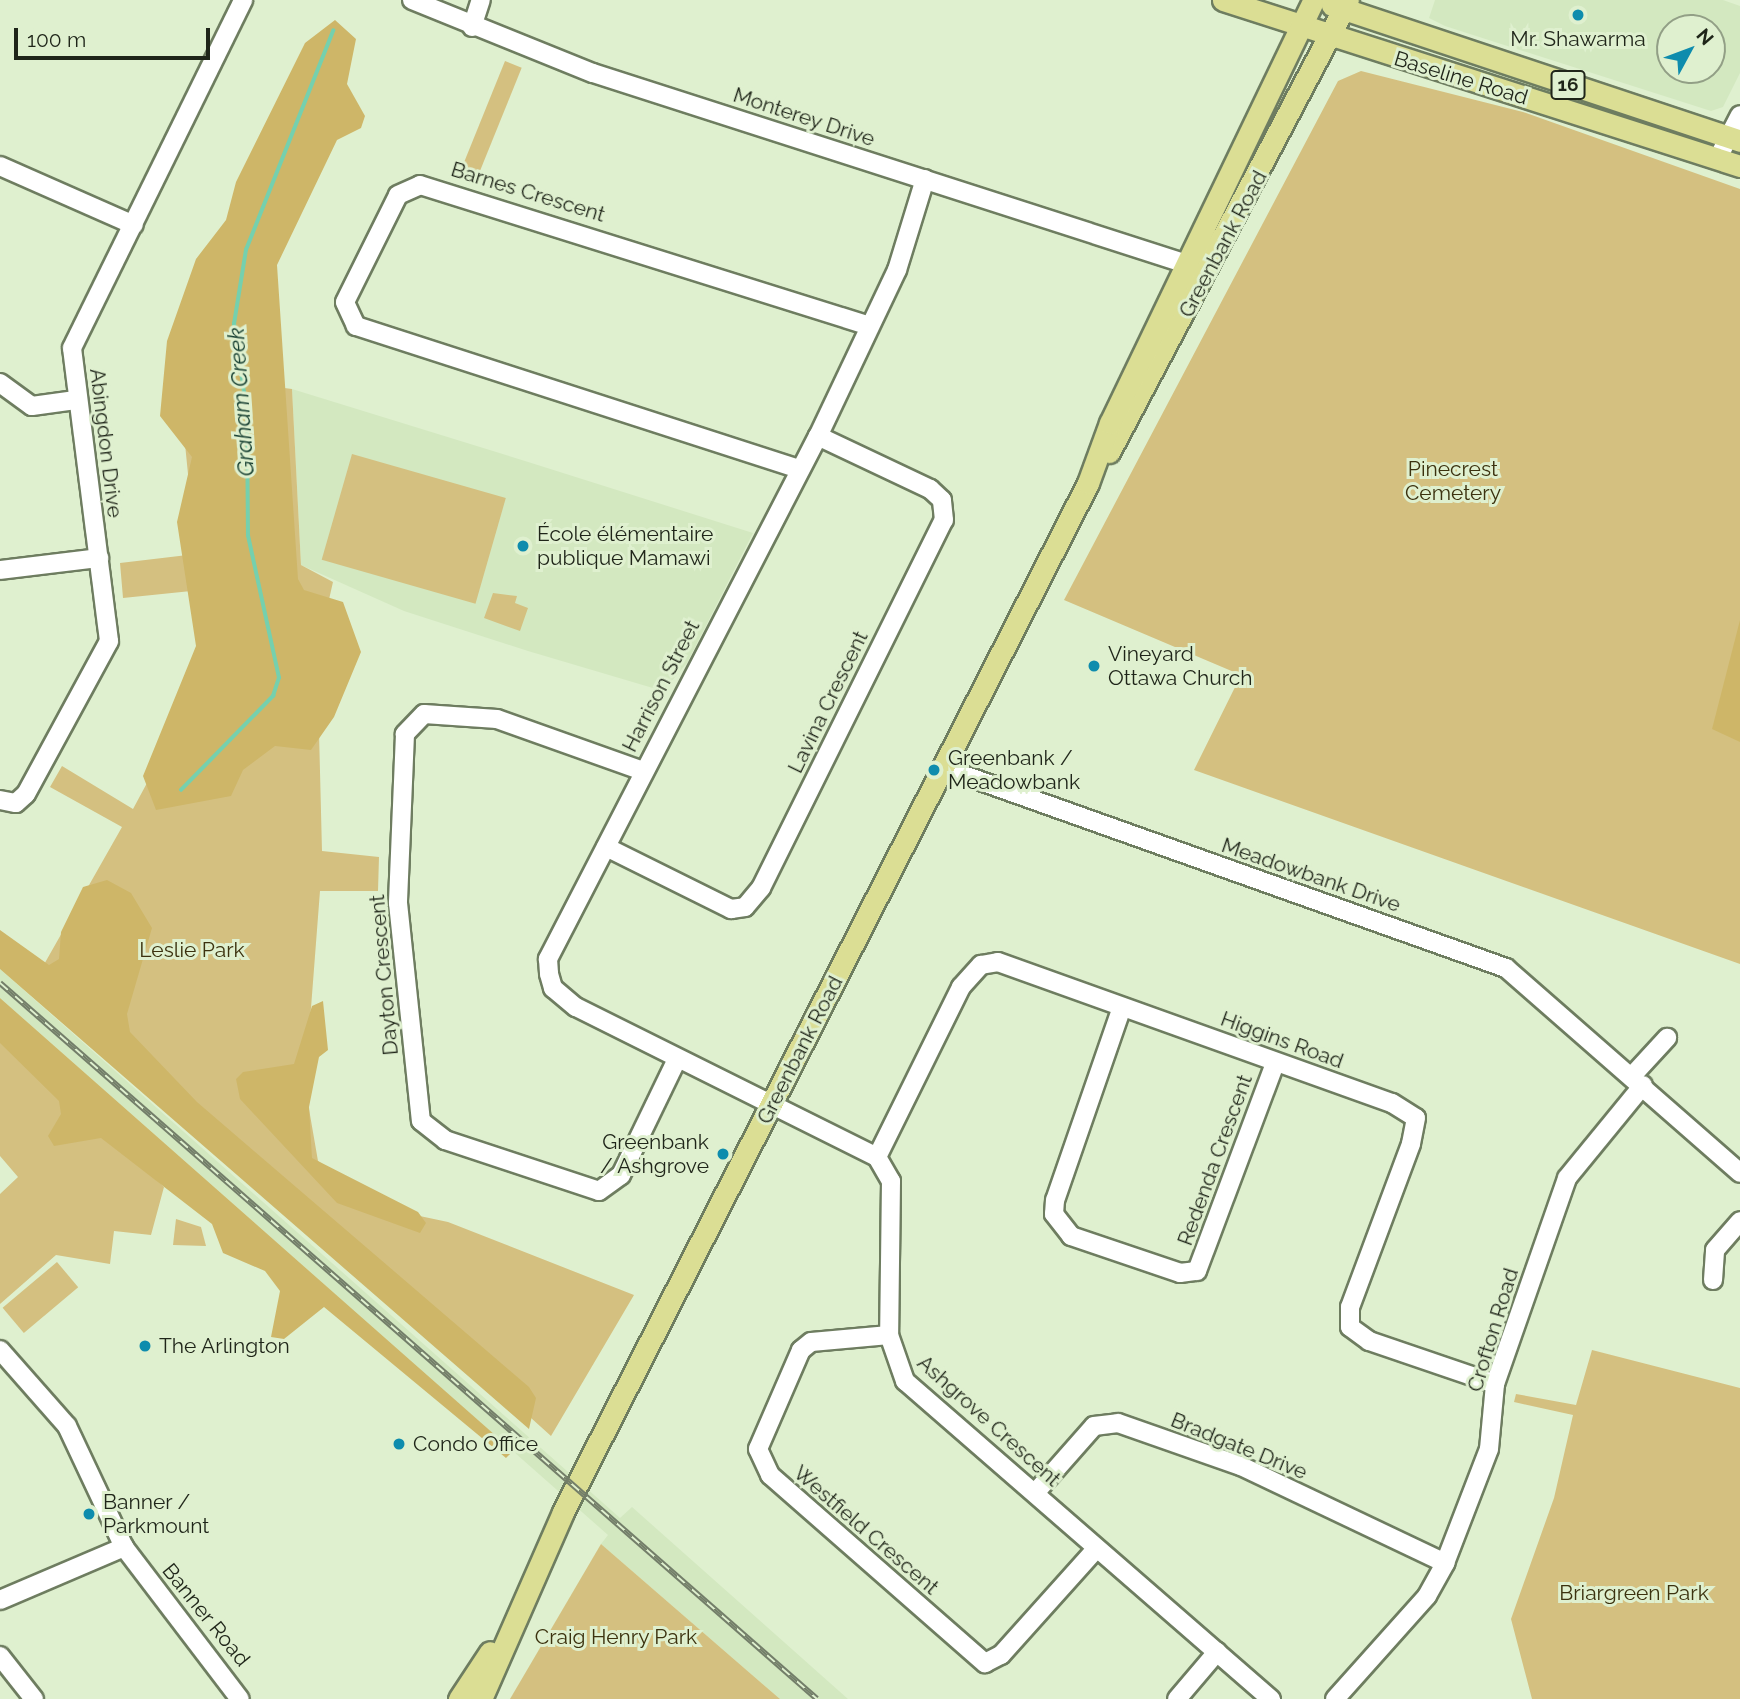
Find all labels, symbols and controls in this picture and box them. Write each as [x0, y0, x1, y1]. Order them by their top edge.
marker: Mr. Shawarma [1570, 7, 1586, 23]
scale bar [18, 14, 214, 58]
north arrow [1656, 14, 1726, 84]
text: N [1692, 24, 1718, 49]
place label: Mr. Shawarma [1510, 26, 1646, 52]
text: 100 m [27, 27, 86, 52]
street label: Baseline Road [1391, 46, 1531, 110]
road number: 16 [1550, 69, 1586, 100]
street label: Monterey Drive [730, 82, 878, 152]
street label: Barnes Crescent [448, 157, 608, 227]
street label: Greenbank Road [1174, 166, 1272, 322]
water label: Graham Creek [222, 327, 260, 477]
street label: Abingdon Drive [84, 367, 128, 519]
park label: Pinecrest Cemetery [1405, 456, 1501, 506]
place label: École élémentaire publique Mamawi [537, 521, 713, 571]
marker: École élémentaire publique Mamawi [515, 538, 531, 554]
street label: Harrison Street [617, 616, 705, 756]
street label: Lavina Crescent [783, 627, 873, 777]
place label: Vineyard Ottawa Church [1108, 641, 1252, 691]
marker: Vineyard Ottawa Church [1086, 658, 1102, 674]
place label: Greenbank / Meadowbank [948, 745, 1080, 795]
marker: Greenbank / Meadowbank [926, 762, 942, 778]
street label: Meadowbank Drive [1218, 833, 1404, 917]
street label: Dayton Crescent [364, 894, 404, 1056]
park label: Leslie Park [139, 937, 245, 963]
street label: Greenbank Road [752, 972, 848, 1128]
street label: Higgins Road [1217, 1006, 1347, 1074]
street label: Redenda Crescent [1172, 1071, 1258, 1249]
place label: Greenbank / Ashgrove [599, 1129, 709, 1179]
marker: Greenbank / Ashgrove [715, 1146, 731, 1162]
street label: Crofton Road [1462, 1265, 1524, 1395]
place label: The Arlington [159, 1333, 290, 1359]
marker: The Arlington [137, 1338, 153, 1354]
street label: Ashgrove Crescent [912, 1350, 1066, 1492]
street label: Bradgate Drive [1167, 1407, 1311, 1485]
place label: Condo Office [413, 1431, 538, 1457]
marker: Condo Office [391, 1436, 407, 1452]
street label: Westfield Crescent [788, 1460, 944, 1600]
place label: Banner / Parkmount [103, 1489, 209, 1539]
marker: Banner / Parkmount [81, 1506, 97, 1522]
street label: Banner Road [157, 1558, 255, 1672]
park label: Briargreen Park [1559, 1580, 1709, 1606]
park label: Craig Henry Park [535, 1624, 697, 1650]

